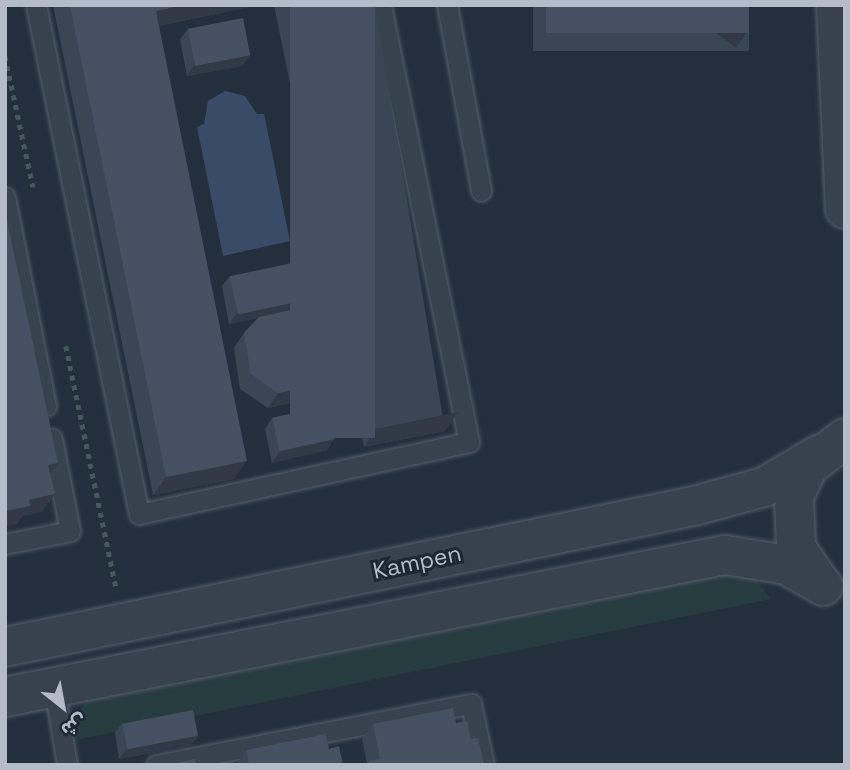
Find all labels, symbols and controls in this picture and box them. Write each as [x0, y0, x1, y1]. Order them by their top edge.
street label: Kampen [370, 539, 464, 585]
north arrow [28, 672, 98, 742]
text: ش [56, 708, 92, 743]

